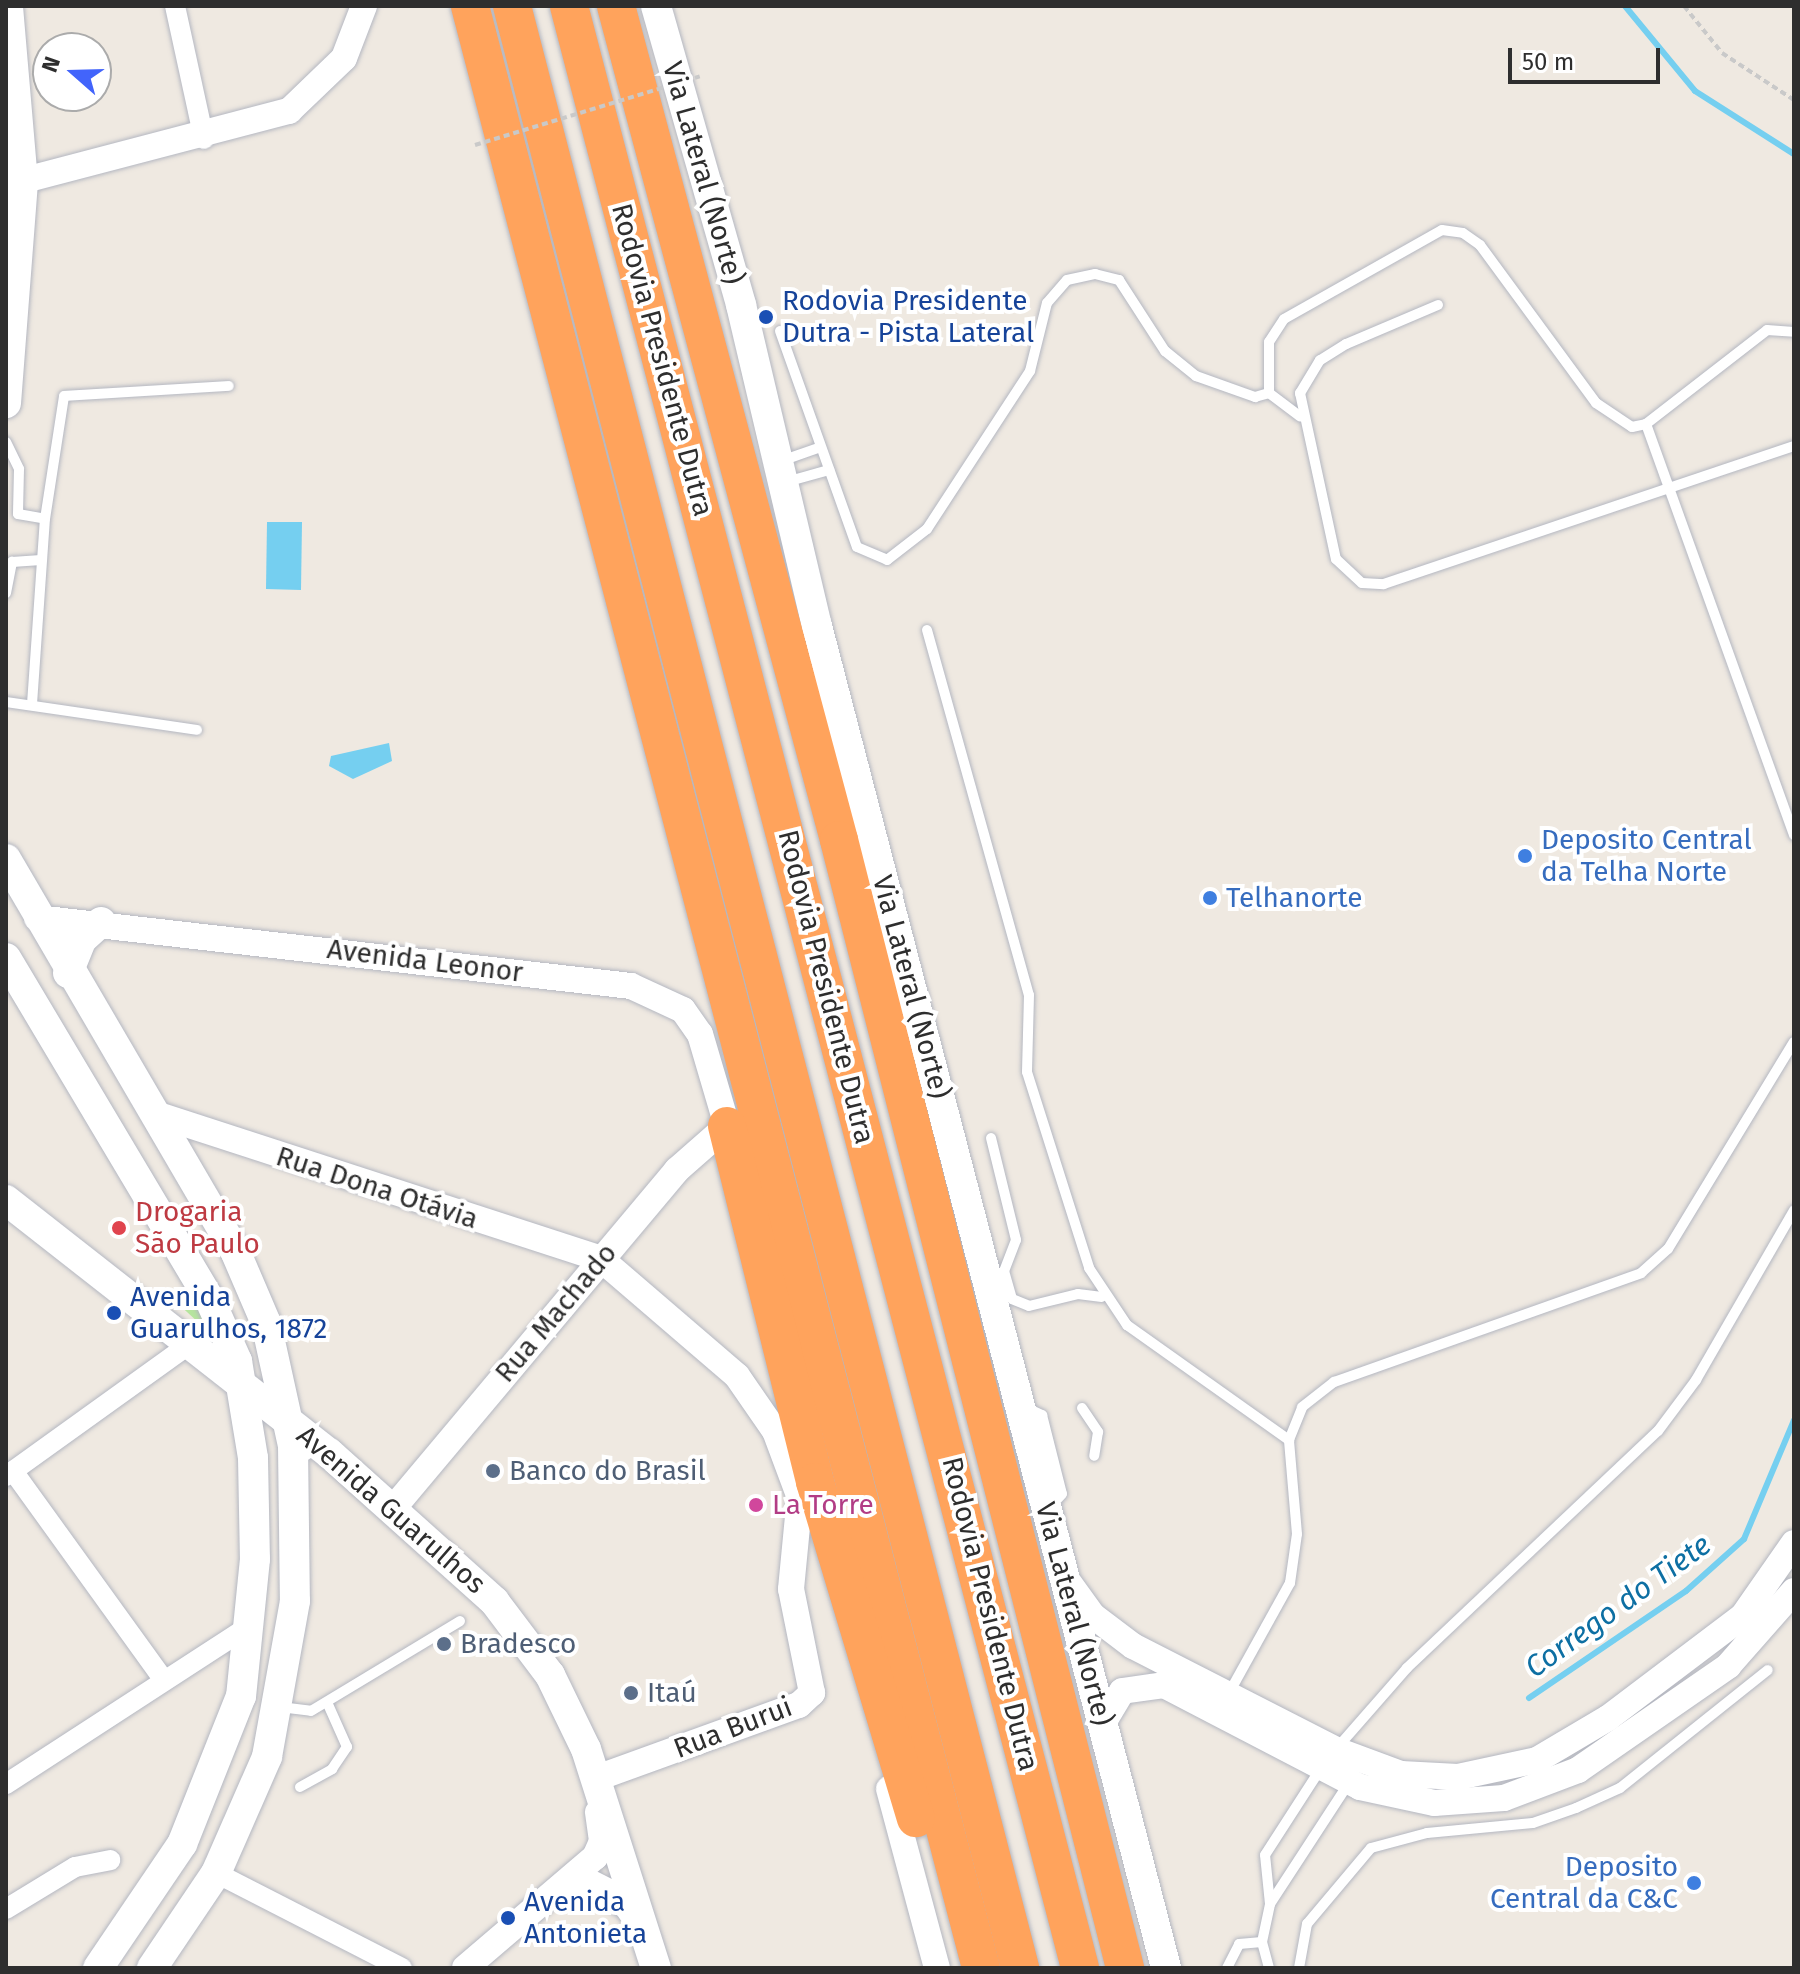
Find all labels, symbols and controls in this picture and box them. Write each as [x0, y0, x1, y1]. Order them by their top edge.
north arrow [32, 32, 112, 112]
scale bar [1512, 32, 1664, 82]
text: 50 m [1522, 48, 1574, 76]
text: N [36, 53, 66, 76]
street label: Via Lateral (Norte) [655, 58, 751, 288]
street label: Rodovia Presidente Dutra [604, 200, 720, 520]
place label: Rodovia Presidente Dutra - Pista Lateral [782, 284, 1034, 350]
marker: Rodovia Presidente Dutra - Pista Lateral [757, 308, 775, 326]
place label: Deposito Central da Telha Norte [1541, 823, 1752, 889]
street label: Rodovia Presidente Dutra [771, 827, 881, 1147]
marker: Deposito Central da Telha Norte [1516, 847, 1534, 865]
street label: Via Lateral (Norte) [865, 872, 957, 1102]
place label: Telhanorte [1226, 881, 1363, 915]
marker: Telhanorte [1201, 889, 1219, 907]
street label: Avenida Leonor [325, 932, 525, 990]
street label: Rua Dona Otávia [272, 1140, 482, 1236]
place label: Drogaria São Paulo [135, 1195, 260, 1261]
marker: Drogaria São Paulo [110, 1219, 128, 1237]
street label: Rua Machado [488, 1237, 624, 1389]
place label: Avenida Guarulhos, 1872 [130, 1280, 327, 1346]
marker: Avenida Guarulhos, 1872 [105, 1304, 123, 1322]
street label: Avenida Guarulhos [290, 1419, 492, 1601]
place label: Banco do Brasil [509, 1454, 706, 1488]
street label: Rodovia Presidente Dutra [935, 1454, 1045, 1774]
marker: Banco do Brasil [484, 1462, 502, 1480]
place label: La Torre [772, 1488, 874, 1522]
marker: La Torre [747, 1496, 765, 1514]
street label: Via Lateral (Norte) [1028, 1499, 1120, 1729]
water label: Corrego do Tiete [1518, 1527, 1718, 1685]
place label: Bradesco [460, 1627, 576, 1661]
marker: Bradesco [435, 1635, 453, 1653]
place label: Itaú [647, 1676, 697, 1710]
marker: Itaú [622, 1684, 640, 1702]
street label: Rua Burui [669, 1690, 797, 1766]
place label: Deposito Central da C&C [1490, 1850, 1678, 1916]
marker: Deposito Central da C&C [1685, 1874, 1703, 1892]
place label: Avenida Antonieta [524, 1885, 647, 1951]
marker: Avenida Antonieta [499, 1909, 517, 1927]

